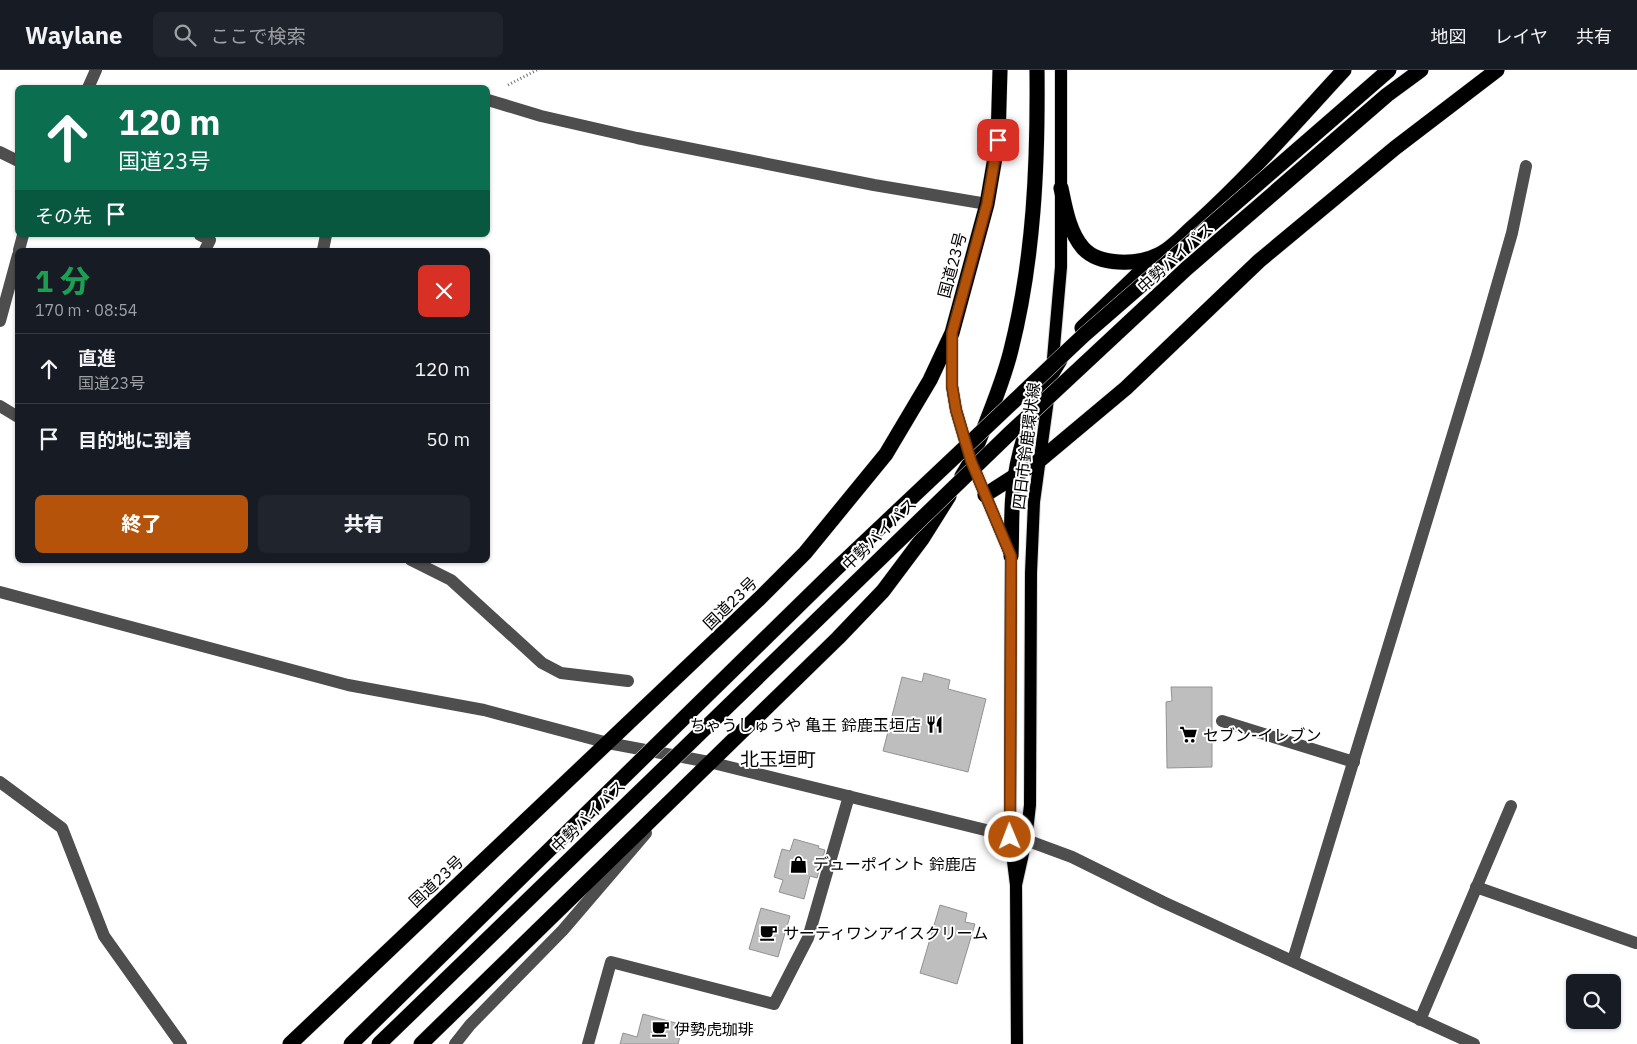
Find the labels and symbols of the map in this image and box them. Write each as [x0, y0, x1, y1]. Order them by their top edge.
pin [977, 119, 1019, 161]
street label: 中勢バイパス [1133, 218, 1217, 296]
street label: 国道23号 [934, 230, 970, 300]
street label: 四日市鈴鹿環状線 [1008, 381, 1044, 511]
street label: 中勢バイパス [838, 494, 920, 574]
street label: 国道23号 [699, 572, 761, 634]
place label: ちゃうしゅうや 亀王 鈴鹿玉垣店 [689, 715, 921, 735]
restaurant icon: ちゃうしゅうや 亀王 鈴鹿玉垣店 [925, 715, 945, 735]
supermarket icon: セブン-イレブン [1179, 725, 1199, 745]
place label: セブン-イレブン [1203, 725, 1321, 745]
district label: 北玉垣町 [740, 747, 816, 771]
street label: 中勢バイパス [547, 776, 629, 856]
position arrow [983, 810, 1035, 862]
street label: 国道23号 [405, 851, 467, 911]
shop icon: デューポイント 鈴鹿店 [789, 854, 809, 874]
place label: デューポイント 鈴鹿店 [813, 854, 977, 874]
cafe icon: サーティワンアイスクリーム [759, 923, 779, 943]
place label: サーティワンアイスクリーム [783, 923, 988, 943]
cafe icon: 伊勢虎珈琲 [650, 1019, 670, 1039]
place label: 伊勢虎珈琲 [674, 1019, 754, 1039]

